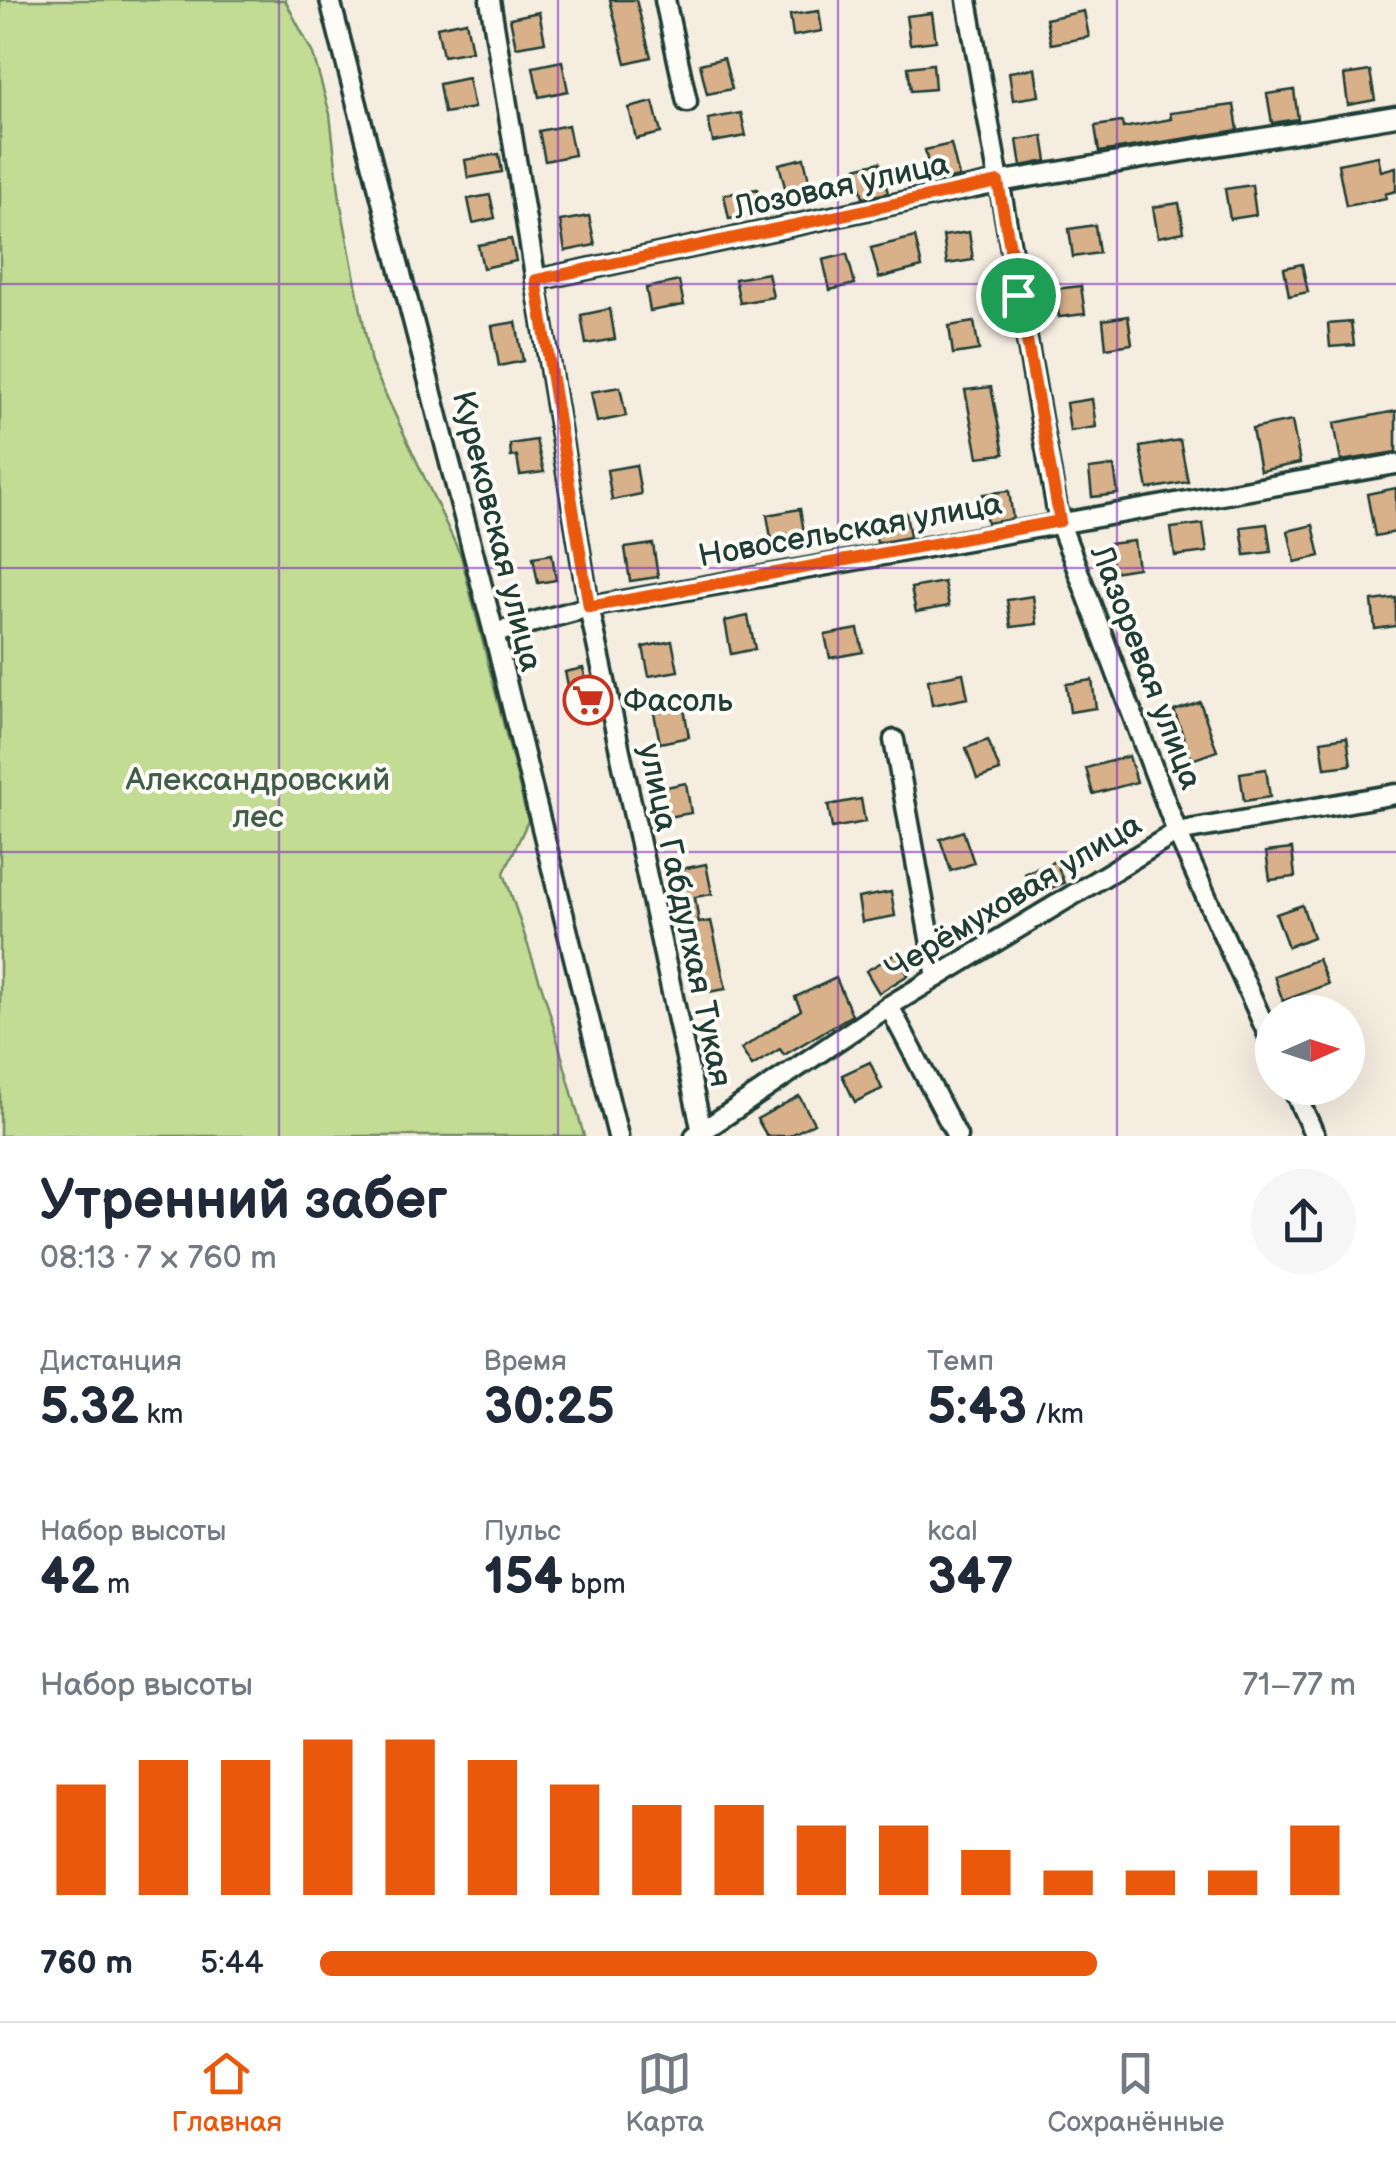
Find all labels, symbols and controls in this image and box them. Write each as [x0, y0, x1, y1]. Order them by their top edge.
street label: Лозовая улица [729, 145, 953, 229]
pin [976, 253, 1061, 338]
icon: arrive [991, 268, 1046, 323]
street label: Курековская улица [443, 387, 550, 676]
street label: Новосельская улица [695, 485, 1005, 576]
street label: Лазоревая улица [1081, 539, 1210, 795]
supermarket icon: Фасоль [562, 674, 614, 726]
place label: Фасоль [623, 682, 733, 721]
street label: улица Габдулхая Тукая [629, 740, 740, 1090]
park label: Александровский лес [125, 761, 390, 837]
street label: Черёмуховая улица [879, 805, 1149, 989]
north arrow [1255, 995, 1365, 1105]
map controls [1255, 995, 1365, 1105]
text: Утренний забег [40, 1168, 448, 1235]
button: share [1251, 1169, 1356, 1274]
text: 08:13 · 7 × 760 m [40, 1239, 277, 1278]
text: Дистанция [40, 1345, 182, 1378]
text: Время [484, 1345, 567, 1378]
text: Темп [927, 1345, 994, 1378]
text: 5.32 [40, 1378, 139, 1438]
text: 30:25 [484, 1378, 615, 1438]
text: 5:43 [927, 1378, 1027, 1438]
text: km [139, 1398, 183, 1431]
text: /km [1027, 1398, 1084, 1431]
text: Набор высоты [40, 1515, 226, 1548]
text: Пульс [484, 1515, 561, 1548]
text: kcal [927, 1515, 978, 1548]
text: 42 [40, 1548, 99, 1608]
text: 154 [484, 1548, 563, 1608]
text: 347 [927, 1548, 1014, 1608]
text: m [99, 1568, 130, 1601]
text: bpm [563, 1568, 626, 1601]
text: Набор высоты [40, 1666, 253, 1705]
text: 71–77 m [1242, 1666, 1356, 1705]
text: 760 m [40, 1944, 133, 1983]
text: 5:44 [200, 1944, 264, 1983]
tab: Главная [172, 2046, 282, 2139]
tab: Карта [625, 2046, 704, 2139]
tab: Сохранённые [1047, 2046, 1224, 2139]

